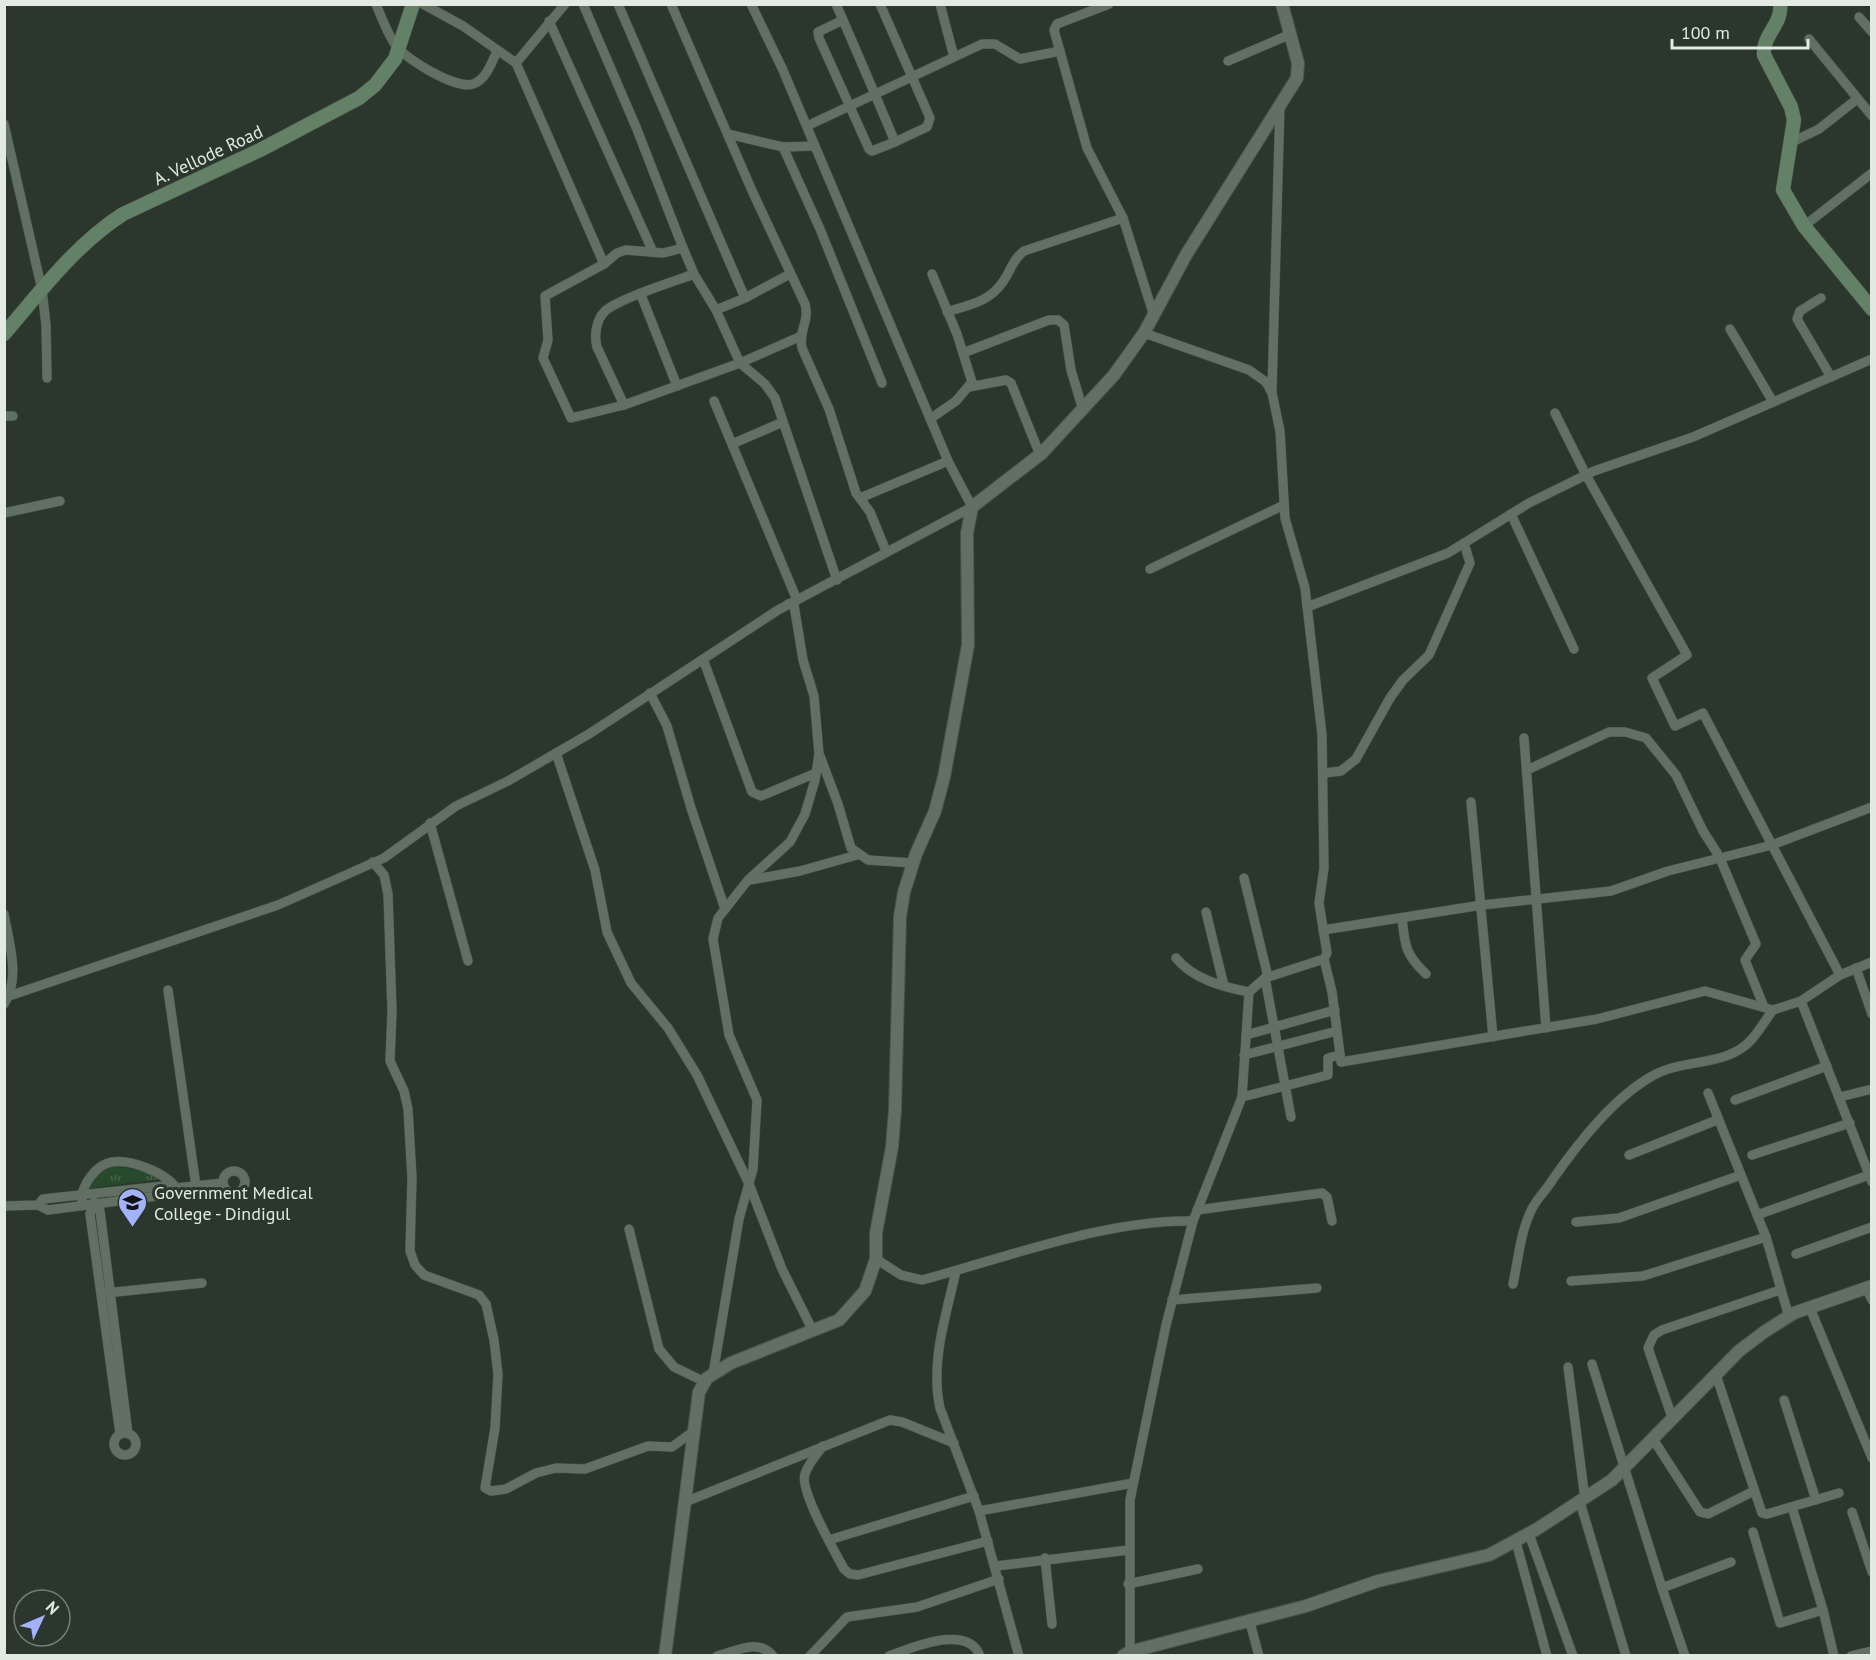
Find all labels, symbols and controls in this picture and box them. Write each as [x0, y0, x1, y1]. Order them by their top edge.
scale bar [1672, 12, 1808, 50]
text: 100 m [1681, 21, 1730, 44]
street label: A. Vellode Road [150, 120, 266, 190]
place label: Government Medical College - Dindigul [154, 1181, 313, 1225]
school or university icon: Government Medical College - Dindigul [117, 1186, 149, 1228]
north arrow [12, 1588, 72, 1648]
text: N [42, 1597, 64, 1618]

